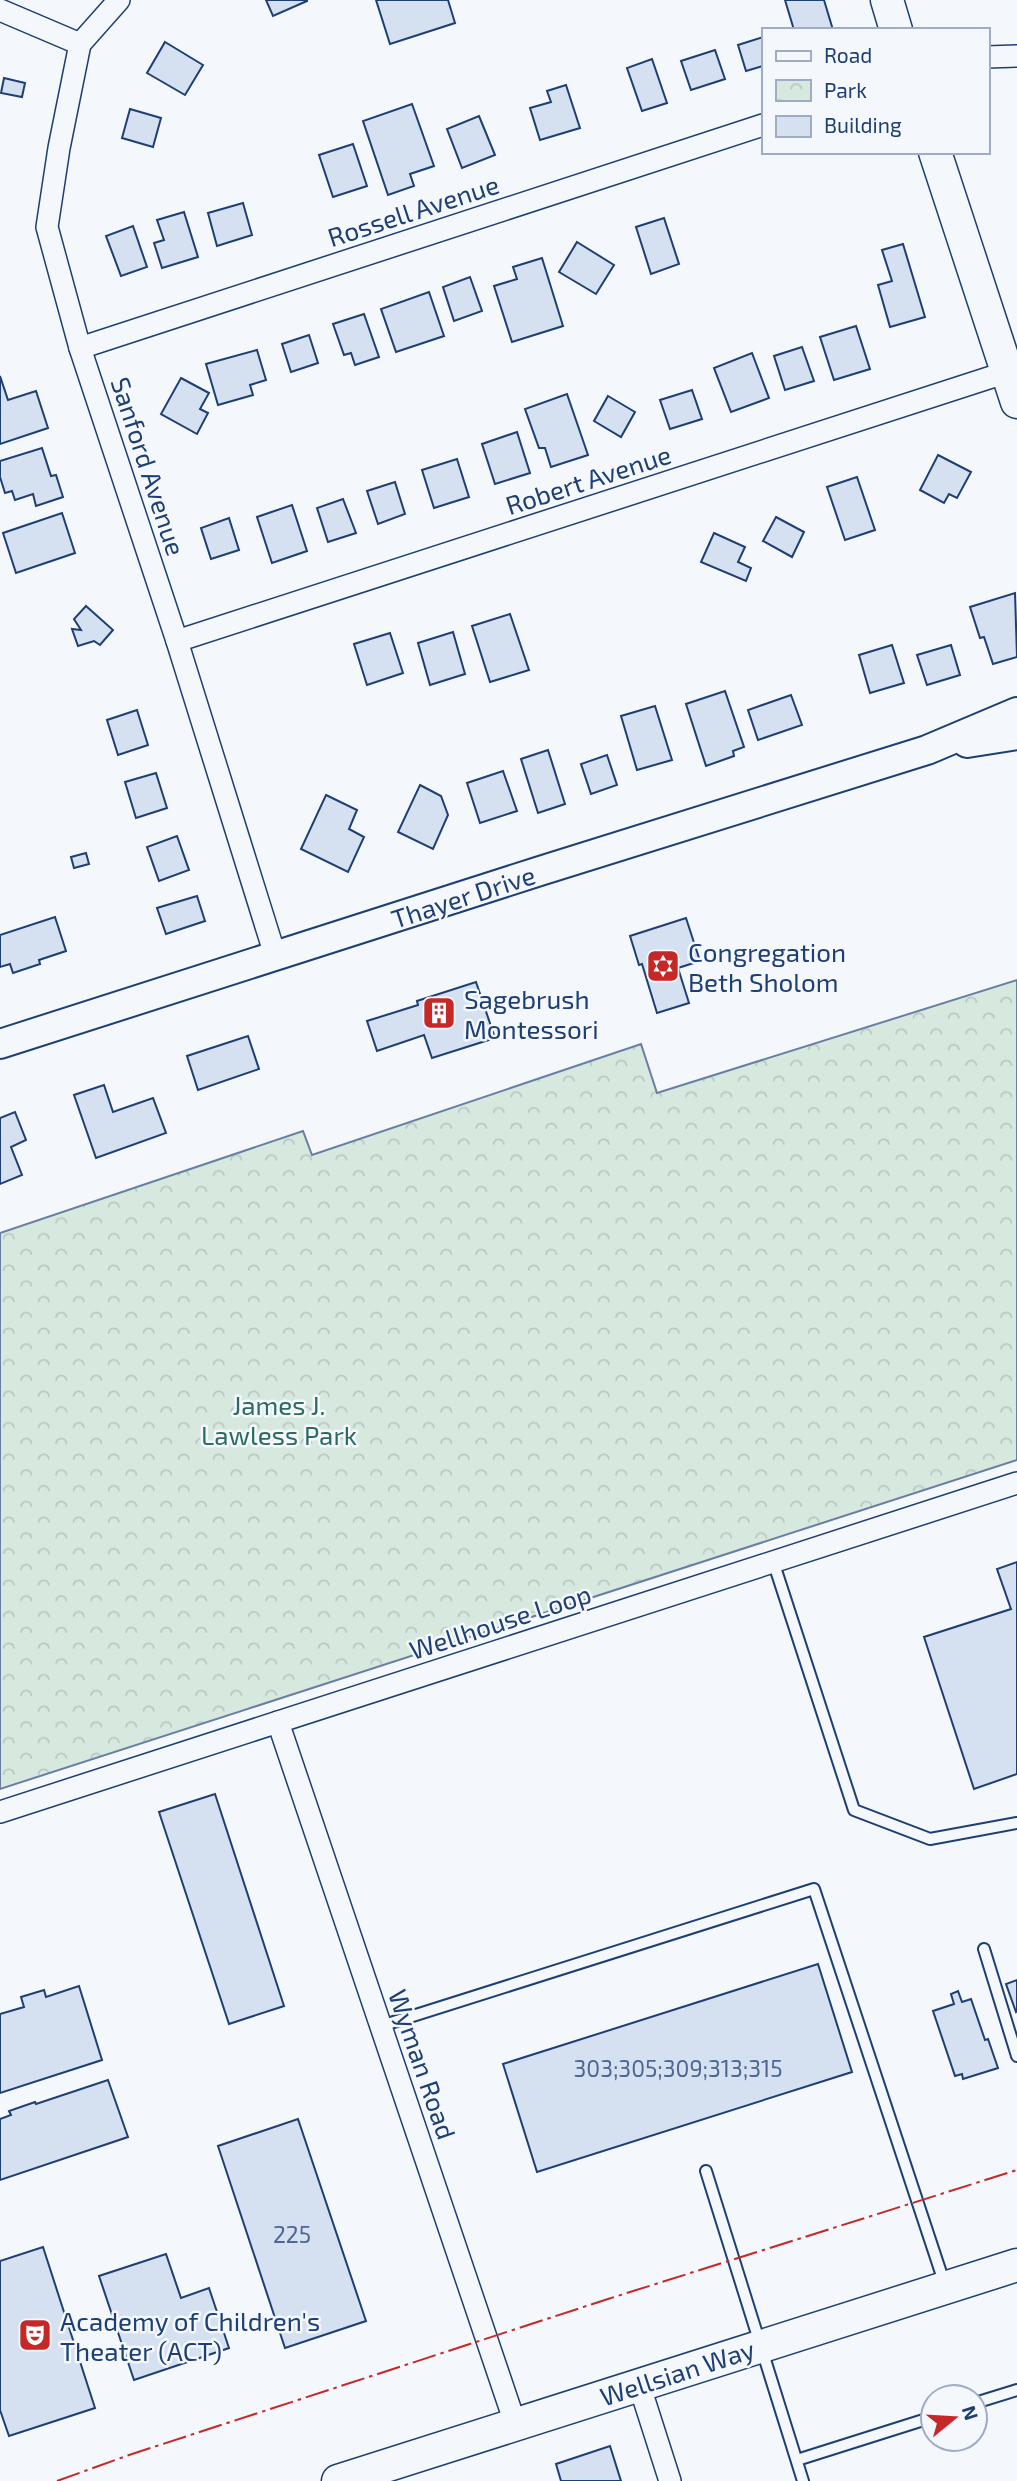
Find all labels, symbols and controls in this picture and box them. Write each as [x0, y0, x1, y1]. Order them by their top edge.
legend [762, 28, 989, 154]
text: Road [824, 42, 872, 67]
text: Park [824, 77, 867, 102]
text: Building [824, 112, 902, 137]
street label: Rossell Avenue [323, 168, 503, 252]
street label: Sanford Avenue [106, 373, 192, 559]
street label: Robert Avenue [501, 438, 675, 520]
street label: Thayer Drive [387, 858, 539, 934]
place label: Congregation Beth Sholom [688, 936, 846, 997]
synagogue icon: Congregation Beth Sholom [644, 947, 682, 985]
place label: Sagebrush Montessori [464, 983, 599, 1044]
building icon: Sagebrush Montessori [420, 994, 458, 1032]
park label: James J. Lawless Park [201, 1389, 357, 1450]
street label: Wellhouse Loop [405, 1577, 595, 1665]
street label: Wyman Road [383, 1985, 463, 2143]
house number: 303;305;309;313;315 [573, 2054, 783, 2082]
house number: 225 [273, 2220, 311, 2248]
place label: Academy of Children's Theater (ACT) [60, 2305, 320, 2366]
theatre icon: Academy of Children's Theater (ACT) [16, 2316, 54, 2354]
street label: Wellsian Way [596, 2332, 758, 2412]
north arrow [919, 2383, 989, 2453]
text: N [958, 2403, 984, 2423]

